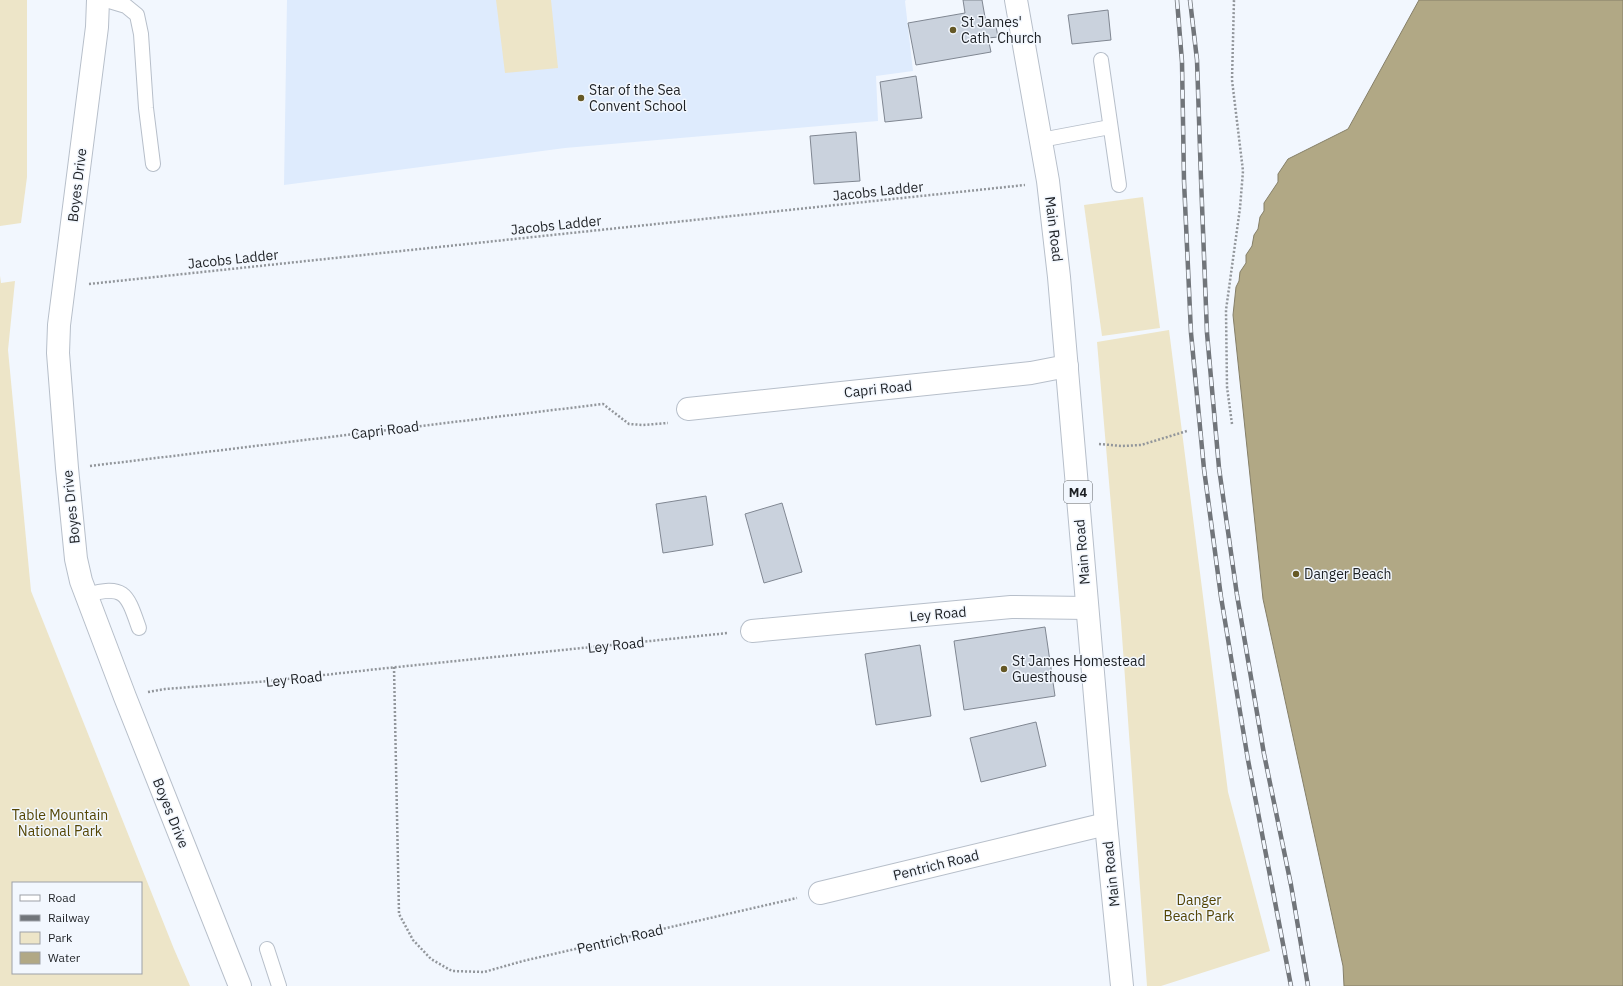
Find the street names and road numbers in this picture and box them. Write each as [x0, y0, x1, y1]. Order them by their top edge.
street label: Boyes Drive [64, 147, 90, 223]
street label: Jacobs Ladder [832, 177, 924, 205]
street label: Main Road [1041, 195, 1067, 263]
street label: Jacobs Ladder [510, 211, 602, 239]
street label: Jacobs Ladder [187, 245, 279, 273]
street label: Capri Road [843, 376, 913, 402]
street label: Capri Road [350, 417, 420, 443]
street label: Boyes Drive [58, 469, 84, 545]
road number: M4 [1064, 481, 1092, 503]
street label: Main Road [1070, 518, 1094, 586]
street label: Ley Road [909, 603, 967, 625]
street label: Ley Road [587, 633, 645, 657]
street label: Ley Road [265, 667, 323, 691]
street label: Boyes Drive [149, 775, 193, 851]
street label: Main Road [1099, 840, 1123, 908]
street label: Pentrich Road [891, 846, 981, 884]
street label: Pentrich Road [575, 920, 665, 958]

